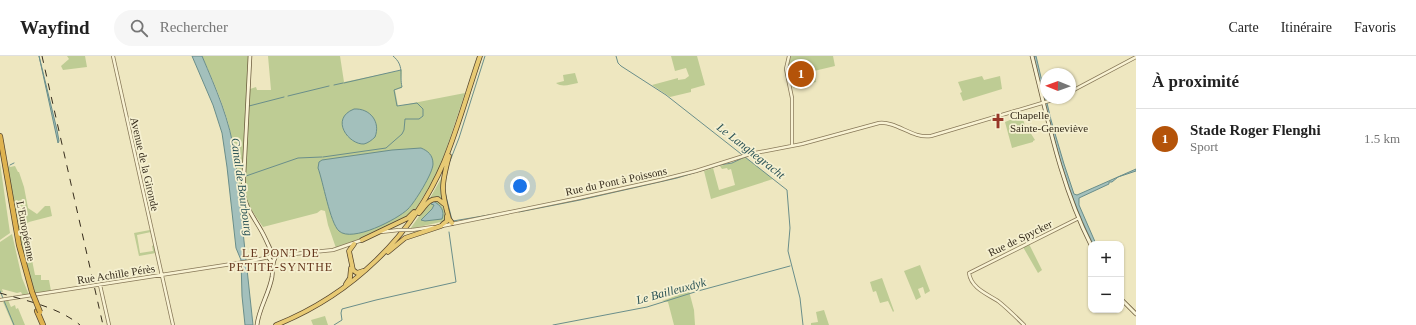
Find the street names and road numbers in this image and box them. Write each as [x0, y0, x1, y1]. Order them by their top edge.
street label: Avenue de la Gironde [128, 116, 162, 212]
street label: Rue du Pont à Poissons [564, 164, 668, 198]
street label: L'Européenne [14, 200, 38, 262]
street label: Rue de Spycker [986, 217, 1054, 259]
street label: Rue Achille Pérès [76, 262, 156, 286]

